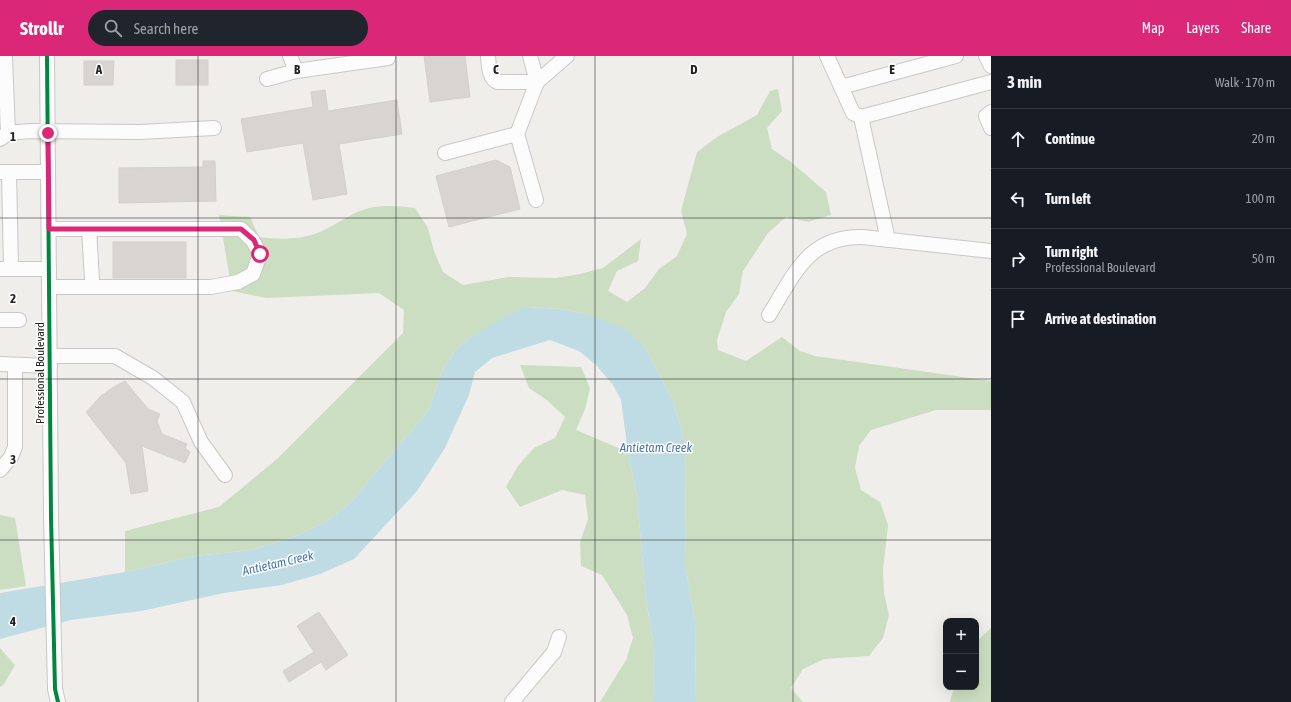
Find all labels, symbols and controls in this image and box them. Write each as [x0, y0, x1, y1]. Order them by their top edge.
search box [88, 10, 368, 46]
text: Strollr [20, 17, 64, 39]
icon: search [102, 17, 124, 39]
text: Search here [134, 20, 198, 37]
text: Map [1142, 20, 1164, 36]
text: Layers [1186, 20, 1219, 36]
text: Share [1241, 20, 1271, 36]
text: A [95, 62, 103, 77]
text: B [294, 62, 301, 77]
text: C [493, 62, 499, 77]
text: D [690, 62, 698, 77]
text: E [889, 62, 895, 77]
text: 3 min [1007, 72, 1042, 92]
text: Walk · 170 m [1215, 75, 1275, 90]
route end [39, 124, 57, 142]
icon: ahead [1007, 128, 1029, 150]
text: 1 [10, 129, 16, 144]
text: Continue [1045, 130, 1095, 147]
text: 20 m [1252, 131, 1275, 146]
icon: left [1007, 188, 1029, 210]
text: Turn left [1045, 190, 1091, 207]
text: 100 m [1246, 191, 1275, 206]
text: Turn right [1045, 243, 1098, 260]
route start [251, 245, 269, 263]
icon: right [1007, 248, 1029, 270]
text: 50 m [1252, 251, 1275, 266]
text: Professional Boulevard [1045, 260, 1156, 275]
text: 2 [10, 291, 16, 306]
icon: arrive [1007, 308, 1029, 330]
text: Arrive at destination [1045, 310, 1156, 327]
street label: Professional Boulevard [33, 322, 47, 424]
water label: Antietam Creek [619, 440, 693, 455]
text: 3 [10, 452, 16, 467]
water label: Antietam Creek [240, 547, 315, 579]
text: 4 [9, 614, 16, 629]
map controls [943, 618, 979, 690]
button: + [943, 618, 979, 654]
button: − [943, 654, 979, 690]

